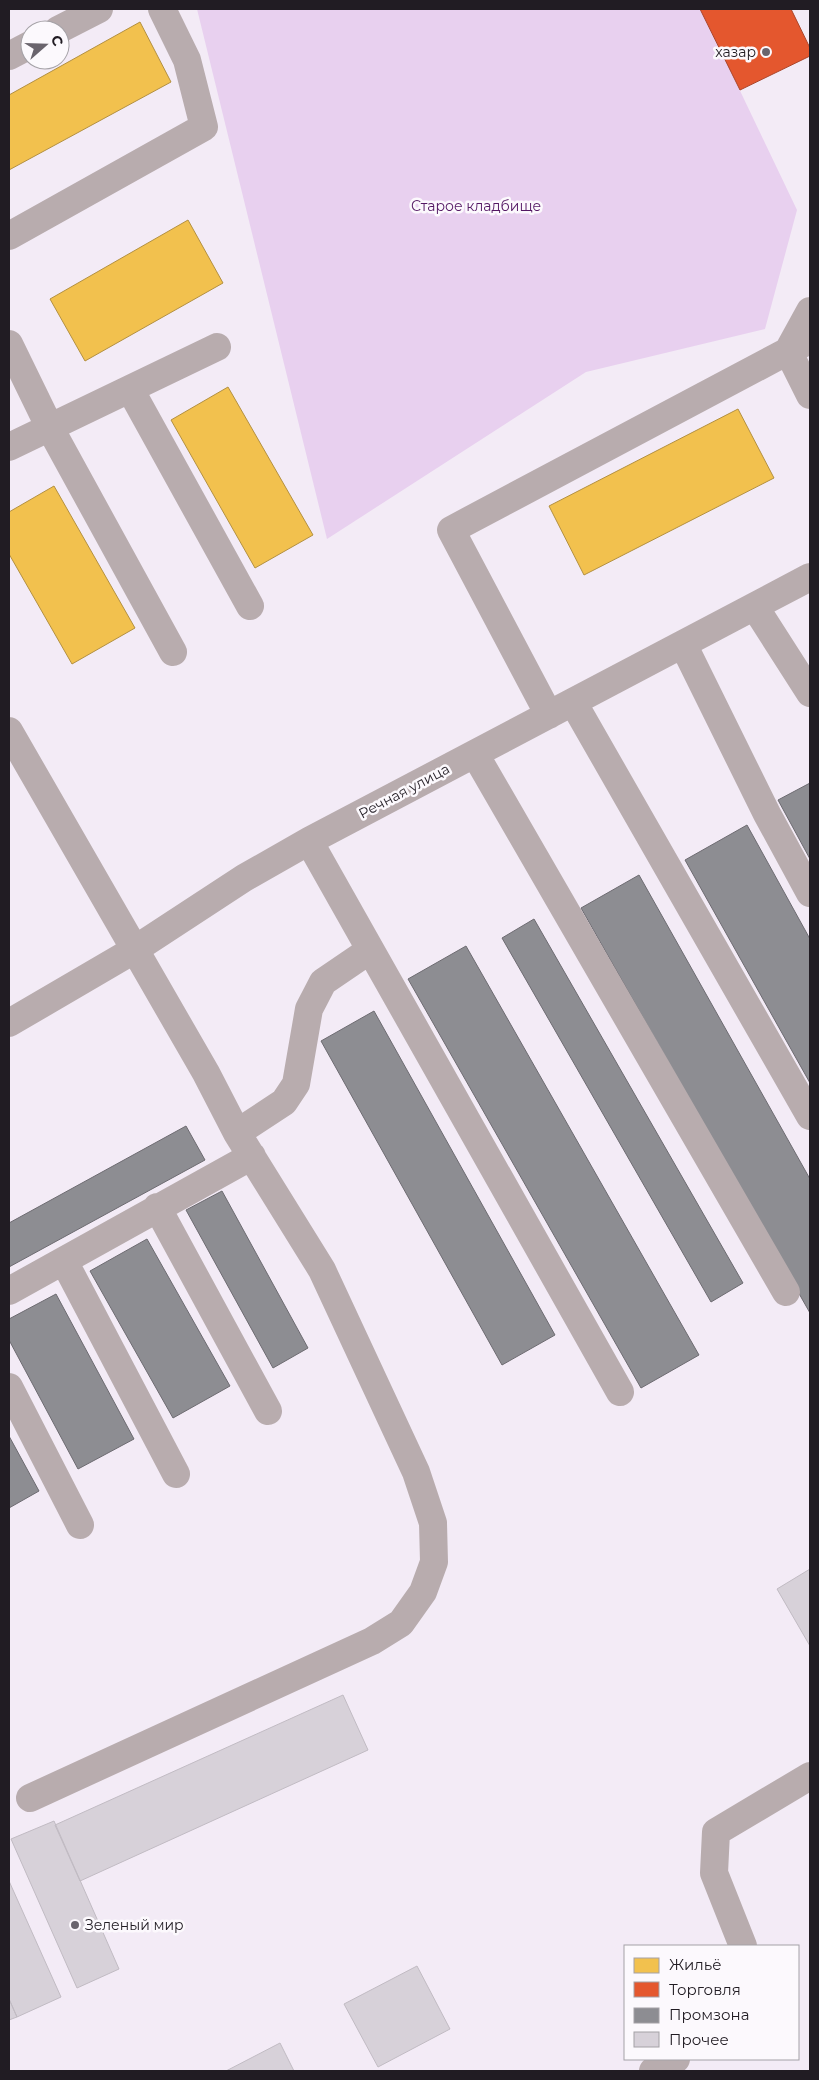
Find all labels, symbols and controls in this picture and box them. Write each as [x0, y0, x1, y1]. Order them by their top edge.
north arrow [20, 20, 70, 70]
text: С [47, 33, 67, 48]
place label: хазар [715, 43, 756, 61]
marker: хазар [760, 46, 772, 58]
park label: Старое кладбище [411, 197, 541, 215]
street label: Речная улица [356, 760, 452, 822]
place label: Зеленый мир [85, 1916, 184, 1934]
marker: Зеленый мир [69, 1919, 81, 1931]
legend [624, 1945, 799, 2060]
text: Жильё [669, 1955, 722, 1974]
text: Торговля [669, 1980, 741, 1999]
text: Промзона [669, 2005, 749, 2024]
text: Прочее [669, 2030, 729, 2049]

